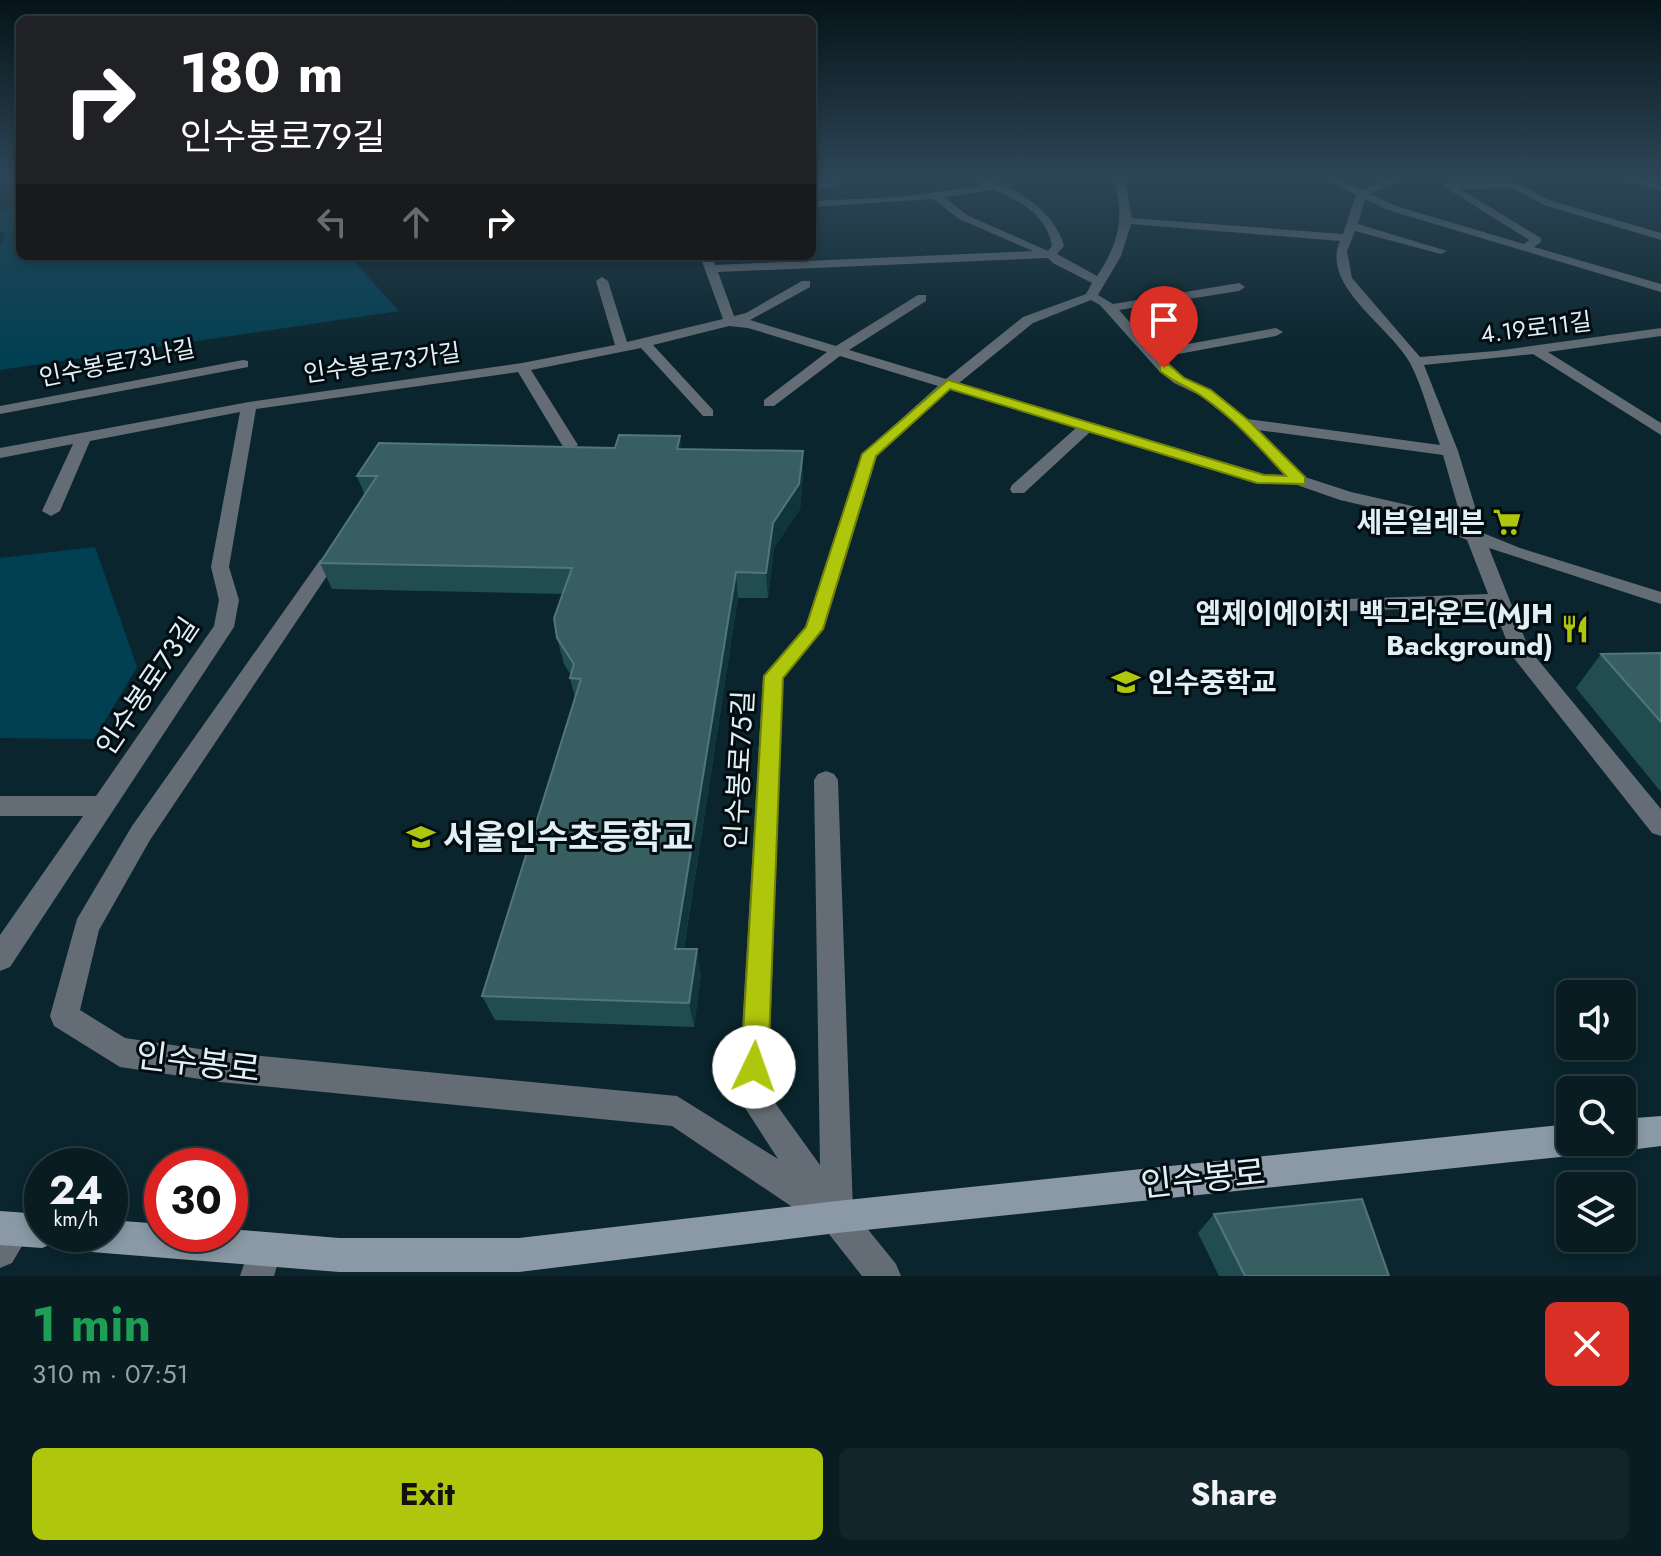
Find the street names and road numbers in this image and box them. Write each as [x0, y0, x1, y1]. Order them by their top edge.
street label: 4.19로11길 [1478, 303, 1593, 352]
street label: 인수봉로73나길 [36, 330, 198, 395]
street label: 인수봉로73가길 [301, 334, 463, 391]
street label: 인수봉로73길 [86, 609, 209, 764]
street label: 인수봉로75길 [715, 689, 764, 851]
street label: 인수봉로 [133, 1031, 263, 1094]
street label: 인수봉로 [1138, 1148, 1268, 1209]

